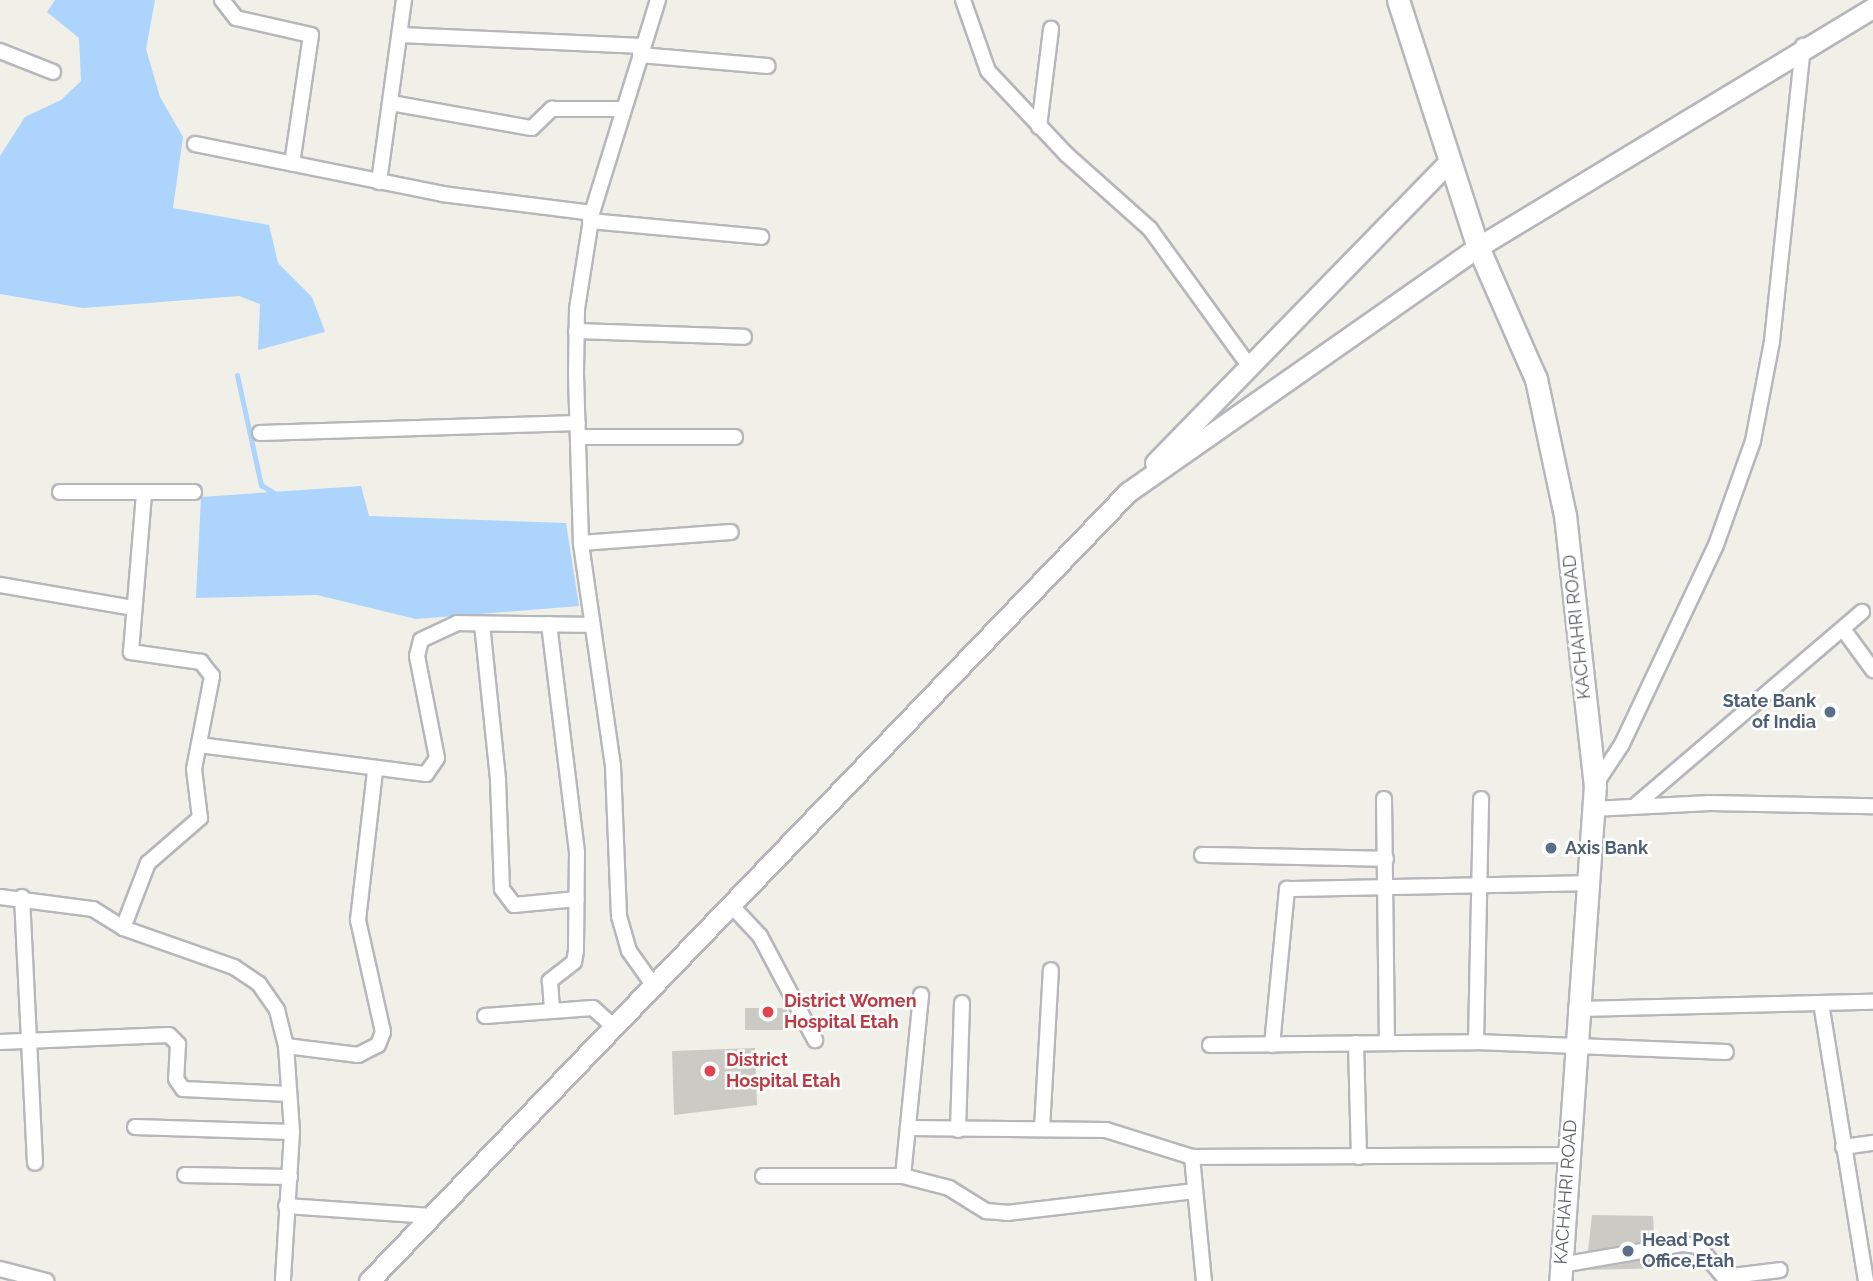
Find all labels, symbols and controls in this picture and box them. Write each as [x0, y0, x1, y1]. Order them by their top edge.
street label: KACHAHRI ROAD [1559, 554, 1595, 700]
place label: State Bank of India [1723, 691, 1816, 734]
marker: State Bank of India [1822, 704, 1838, 720]
place label: Axis Bank [1565, 837, 1648, 859]
marker: Axis Bank [1543, 840, 1559, 856]
place label: District Women Hospital Etah [784, 991, 917, 1034]
marker: District Women Hospital Etah [758, 1002, 778, 1022]
place label: District Hospital Etah [726, 1050, 841, 1092]
marker: District Hospital Etah [700, 1061, 720, 1081]
street label: KACHAHRI ROAD [1550, 1119, 1582, 1265]
place label: Head Post Office,Etah [1642, 1230, 1734, 1272]
marker: Head Post Office,Etah [1620, 1243, 1636, 1259]

